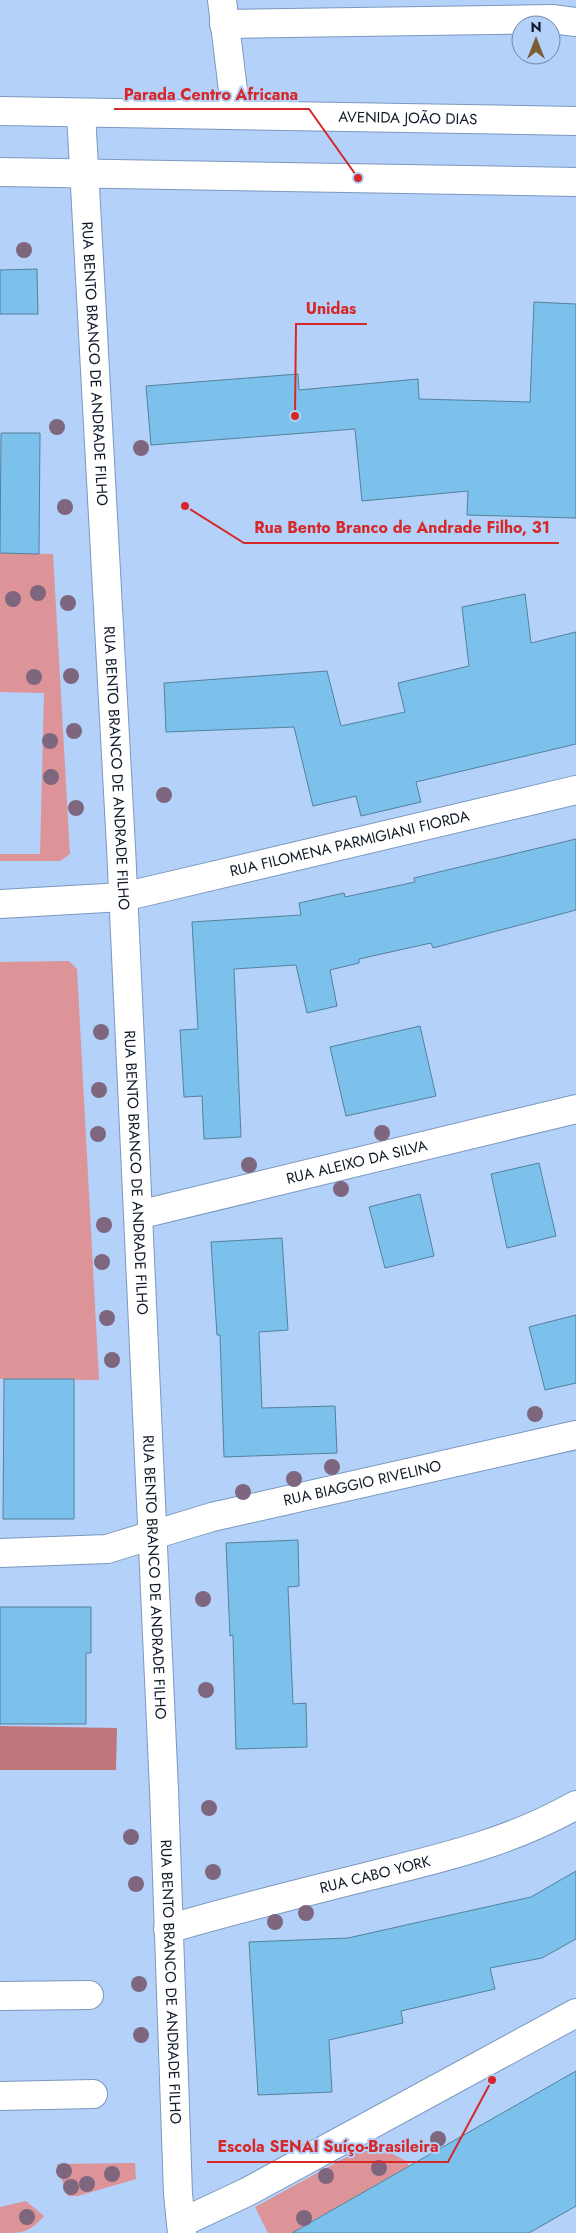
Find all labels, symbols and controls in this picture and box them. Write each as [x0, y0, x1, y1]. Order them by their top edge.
north arrow [511, 15, 561, 65]
text: N [530, 17, 542, 37]
callout: Parada Centro Africana [114, 78, 309, 109]
text: Parada Centro Africana [124, 83, 298, 106]
street label: AVENIDA JOÃO DIAS [338, 106, 478, 130]
street label: RUA BENTO BRANCO DE ANDRADE FILHO [76, 221, 113, 506]
callout: Unidas [296, 293, 367, 324]
text: Unidas [306, 297, 356, 320]
callout: Rua Bento Branco de Andrade Filho, 31 [244, 512, 559, 543]
text: Rua Bento Branco de Andrade Filho, 31 [254, 516, 550, 539]
street label: RUA BENTO BRANCO DE ANDRADE FILHO [98, 625, 135, 911]
street label: RUA FILOMENA PARMIGIANI FIORDA [228, 805, 472, 882]
street label: RUA BENTO BRANCO DE ANDRADE FILHO [118, 1030, 154, 1315]
street label: RUA ALEIXO DA SILVA [284, 1134, 430, 1190]
street label: RUA BENTO BRANCO DE ANDRADE FILHO [137, 1434, 172, 1720]
street label: RUA BIAGGIO RIVELINO [281, 1455, 444, 1512]
street label: RUA BENTO BRANCO DE ANDRADE FILHO [155, 1839, 187, 2125]
street label: RUA CABO YORK [317, 1850, 433, 1899]
callout: Escola SENAI Suíço-Brasileira [207, 2131, 448, 2162]
text: Escola SENAI Suíço-Brasileira [217, 2135, 439, 2158]

